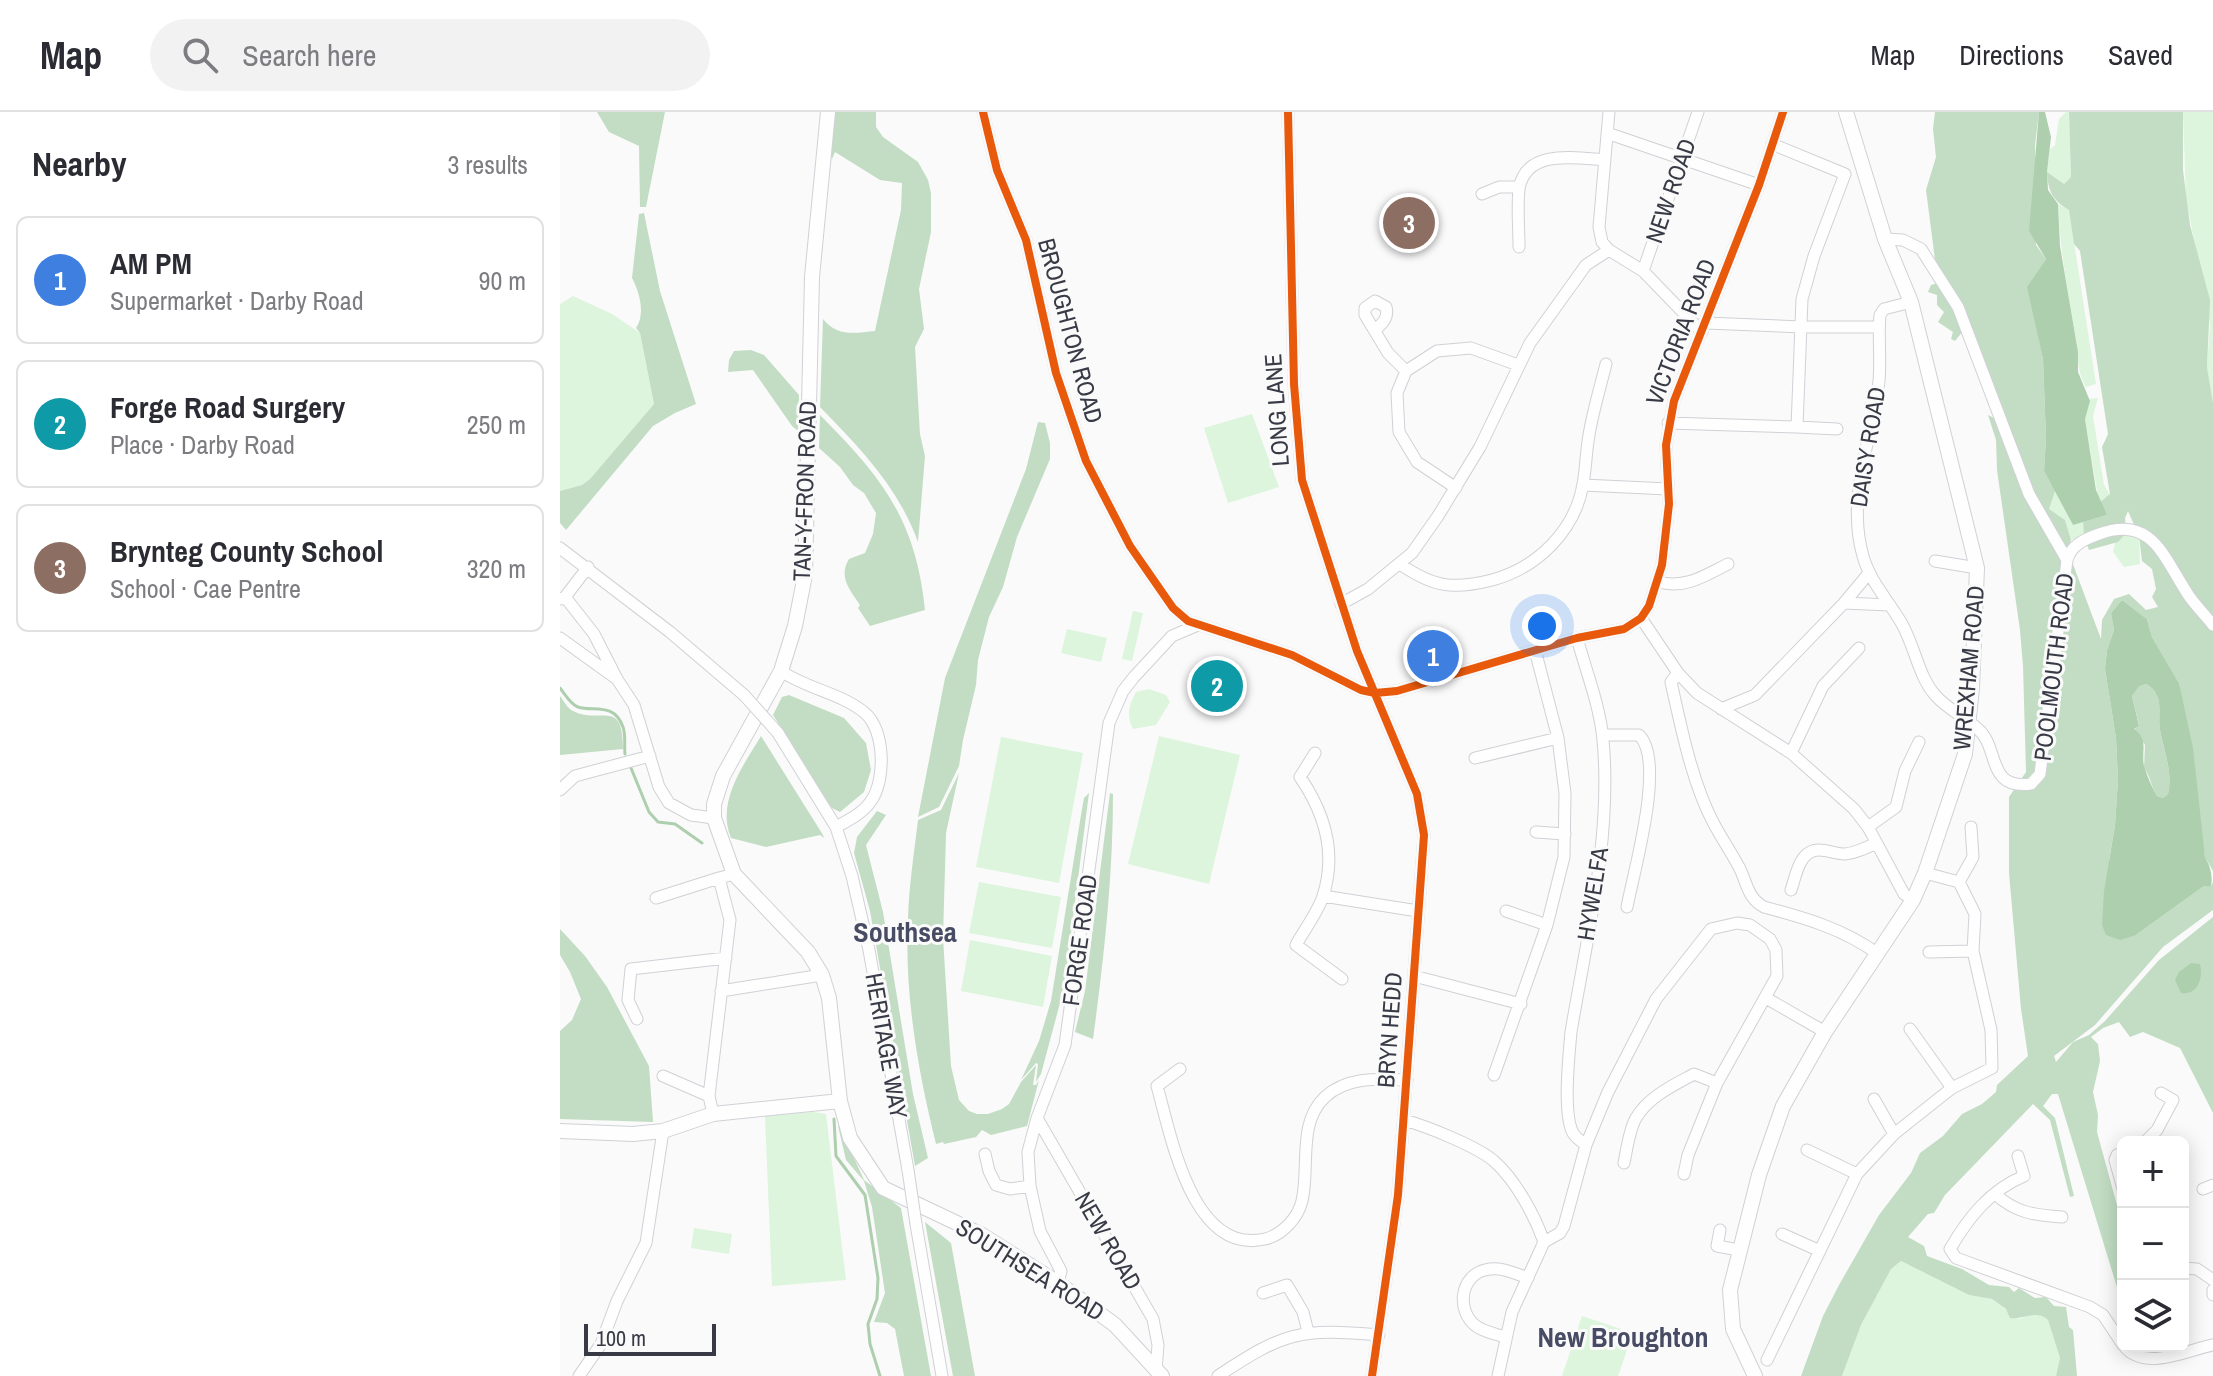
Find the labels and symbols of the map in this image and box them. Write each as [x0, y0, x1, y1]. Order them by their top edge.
street label: NEW ROAD [1637, 134, 1703, 247]
pin: 3 [1383, 193, 1435, 253]
street label: BROUGHTON ROAD [1031, 235, 1111, 427]
street label: VICTORIA ROAD [1638, 254, 1723, 409]
street label: LONG LANE [1256, 353, 1296, 467]
street label: DAISY ROAD [1842, 385, 1892, 509]
street label: TAN-Y-FRON ROAD [785, 400, 823, 582]
street label: POOLMOUTH ROAD [2026, 571, 2080, 763]
street label: WREXHAM ROAD [1945, 584, 1991, 752]
your location [1522, 606, 1562, 646]
pin: 1 [1407, 626, 1459, 686]
pin: 2 [1191, 656, 1243, 716]
street label: HYWELFA [1569, 844, 1615, 943]
street label: FORGE ROAD [1054, 872, 1104, 1008]
district label: Southsea [853, 913, 957, 951]
street label: HERITAGE WAY [858, 971, 916, 1121]
street label: BRYN HEDD [1369, 971, 1409, 1089]
street label: NEW ROAD [1068, 1186, 1150, 1295]
street label: SOUTHSEA ROAD [950, 1211, 1111, 1328]
district label: New Broughton [1538, 1318, 1708, 1356]
scale bar [584, 1320, 716, 1356]

